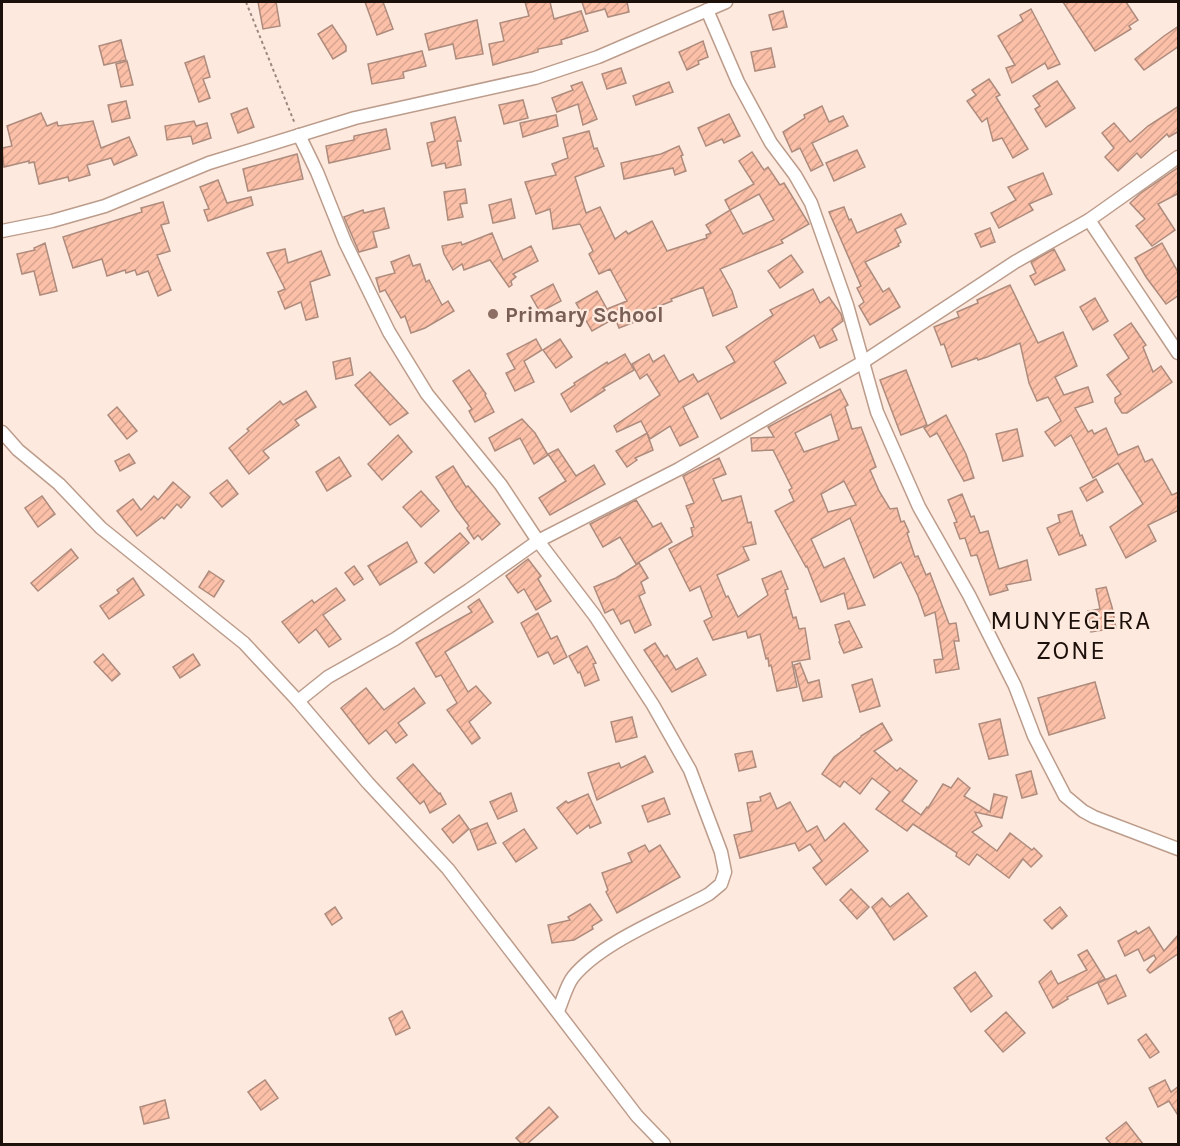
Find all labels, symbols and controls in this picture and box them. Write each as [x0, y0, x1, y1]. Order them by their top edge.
place label: Primary School [505, 302, 664, 328]
marker: Primary School [486, 307, 500, 321]
district label: MUNYEGERA ZONE [990, 605, 1152, 666]

